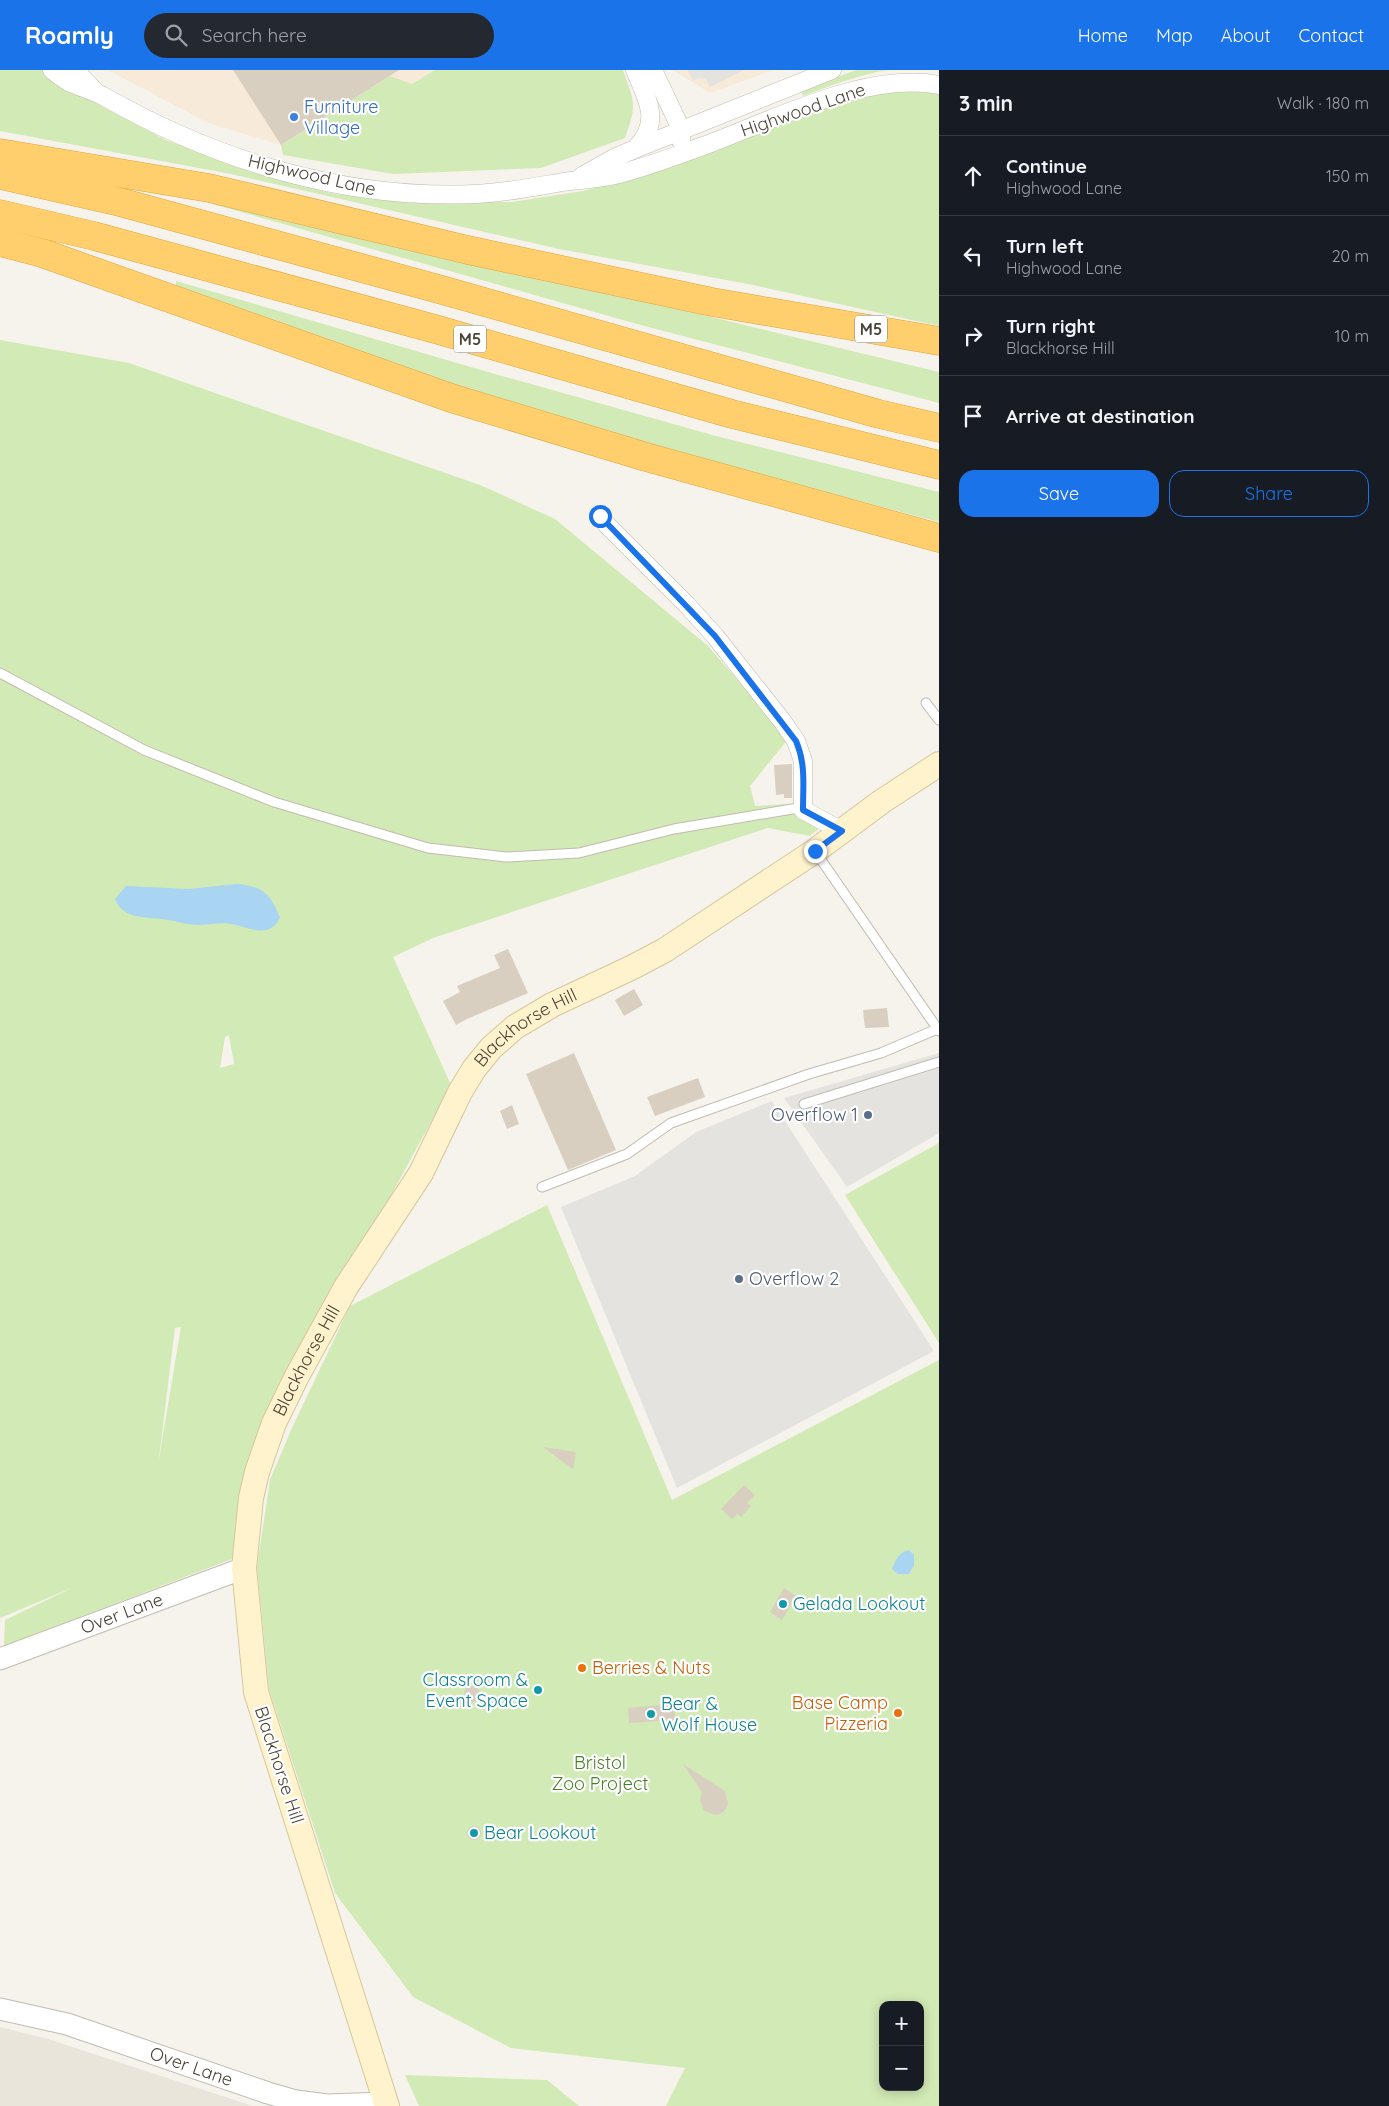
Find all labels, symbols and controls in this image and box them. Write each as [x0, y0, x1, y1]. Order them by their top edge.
search box [144, 13, 494, 58]
text: Roamly [25, 20, 114, 50]
icon: search [162, 21, 190, 49]
text: Search here [202, 23, 307, 47]
text: Home [1078, 24, 1128, 47]
text: Map [1156, 24, 1193, 47]
text: About [1221, 24, 1271, 47]
text: Contact [1299, 24, 1364, 47]
street label: Highwood Lane [737, 77, 868, 142]
text: 3 min [959, 90, 1013, 116]
text: Walk · 180 m [1277, 93, 1369, 113]
place label: Furniture Village [304, 95, 378, 139]
marker: Furniture Village [288, 111, 300, 123]
street label: Highwood Lane [246, 149, 378, 200]
text: Continue [1006, 154, 1087, 178]
icon: ahead [959, 162, 987, 190]
text: 150 m [1326, 166, 1369, 186]
text: Highwood Lane [1006, 178, 1122, 198]
text: Turn left [1006, 234, 1084, 258]
icon: left [959, 242, 987, 270]
text: 20 m [1332, 246, 1369, 266]
text: Highwood Lane [1006, 258, 1122, 278]
text: Turn right [1006, 314, 1095, 338]
road number: M5 [855, 315, 887, 342]
icon: right [959, 322, 987, 350]
road number: M5 [454, 325, 486, 352]
text: 10 m [1335, 326, 1369, 346]
text: Blackhorse Hill [1006, 338, 1115, 358]
icon: arrive [959, 402, 987, 430]
text: Arrive at destination [1006, 404, 1195, 428]
button: Save [959, 470, 1159, 517]
button: Share [1169, 470, 1369, 517]
route start [589, 505, 612, 528]
route end [804, 840, 827, 863]
street label: Blackhorse Hill [468, 983, 580, 1071]
place label: Overflow 1 [771, 1103, 858, 1126]
marker: Overflow 1 [862, 1109, 874, 1121]
place label: Overflow 2 [749, 1267, 839, 1290]
marker: Overflow 2 [733, 1273, 745, 1285]
street label: Blackhorse Hill [267, 1301, 345, 1420]
street label: Over Lane [77, 1587, 166, 1639]
place label: Gelada Lookout [793, 1592, 925, 1615]
marker: Gelada Lookout [777, 1598, 789, 1610]
place label: Berries & Nuts [592, 1656, 711, 1679]
marker: Berries & Nuts [576, 1662, 588, 1674]
place label: Classroom & Event Space [422, 1668, 528, 1712]
marker: Classroom & Event Space [532, 1684, 544, 1696]
place label: Base Camp Pizzeria [792, 1691, 888, 1735]
place label: Bear & Wolf House [661, 1692, 757, 1736]
street label: Blackhorse Hill [250, 1703, 309, 1827]
marker: Base Camp Pizzeria [892, 1707, 904, 1719]
marker: Bear & Wolf House [645, 1708, 657, 1720]
park label: Bristol Zoo Project [552, 1751, 648, 1795]
place label: Bear Lookout [484, 1821, 596, 1844]
marker: Bear Lookout [468, 1827, 480, 1839]
map controls [879, 2001, 924, 2091]
button: + [879, 2001, 924, 2046]
street label: Over Lane [147, 2041, 236, 2091]
button: − [879, 2046, 924, 2091]

